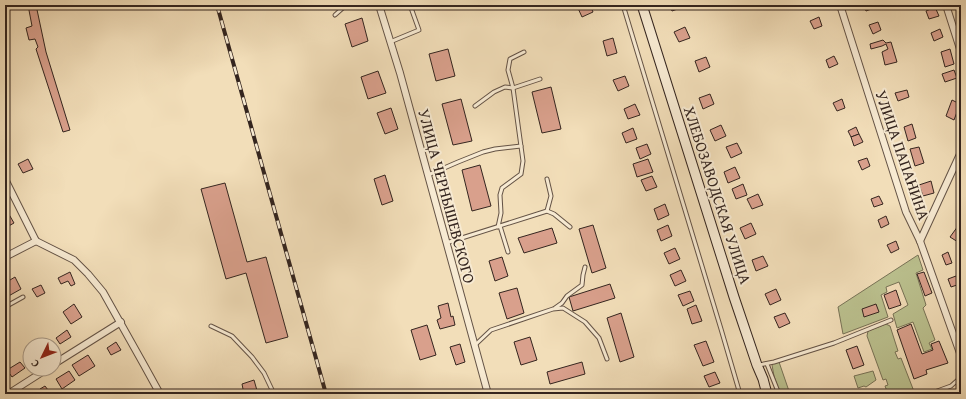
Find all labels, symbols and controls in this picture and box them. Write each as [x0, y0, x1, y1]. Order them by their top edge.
street label: УЛИЦА ПАПАНИНА [870, 87, 937, 223]
street label: ХЛЕБОЗАВОДСКАЯ УЛИЦА [678, 103, 758, 287]
street label: УЛИЦА ЧЕРНЫШЕВСКОГО [412, 106, 482, 286]
north arrow [22, 337, 62, 377]
text: С [27, 356, 43, 372]

